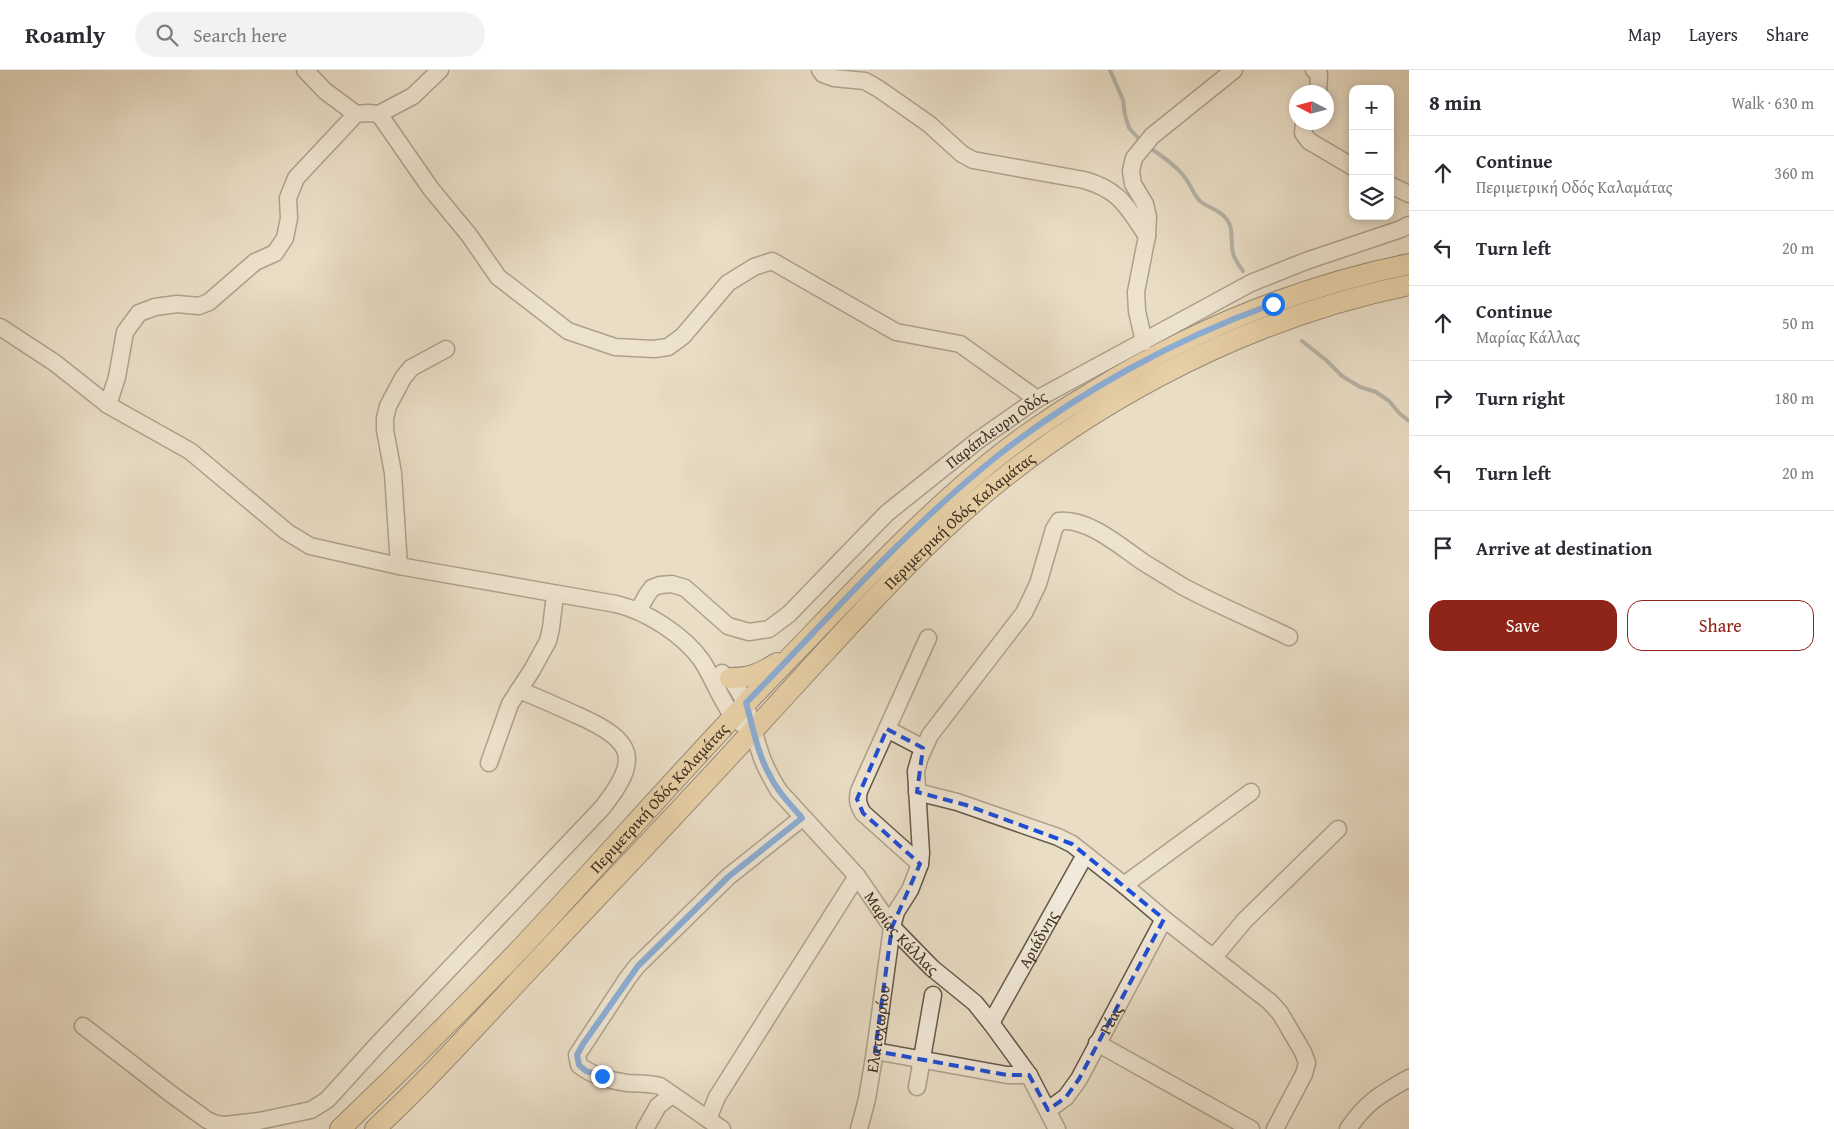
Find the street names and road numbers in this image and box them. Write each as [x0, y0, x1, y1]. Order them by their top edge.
street label: Παράπλευρη Οδός [940, 384, 1051, 474]
street label: Περιμετρική Οδός Καλαμάτας [878, 446, 1040, 595]
street label: Περιμετρική Οδός Καλαμάτας [584, 717, 734, 878]
street label: Μαρίας Κάλλας [859, 886, 944, 981]
street label: Αριάδνης [1012, 906, 1064, 973]
street label: Ελατοχωρίου [860, 984, 896, 1075]
street label: Ρέας [1093, 1000, 1129, 1038]

